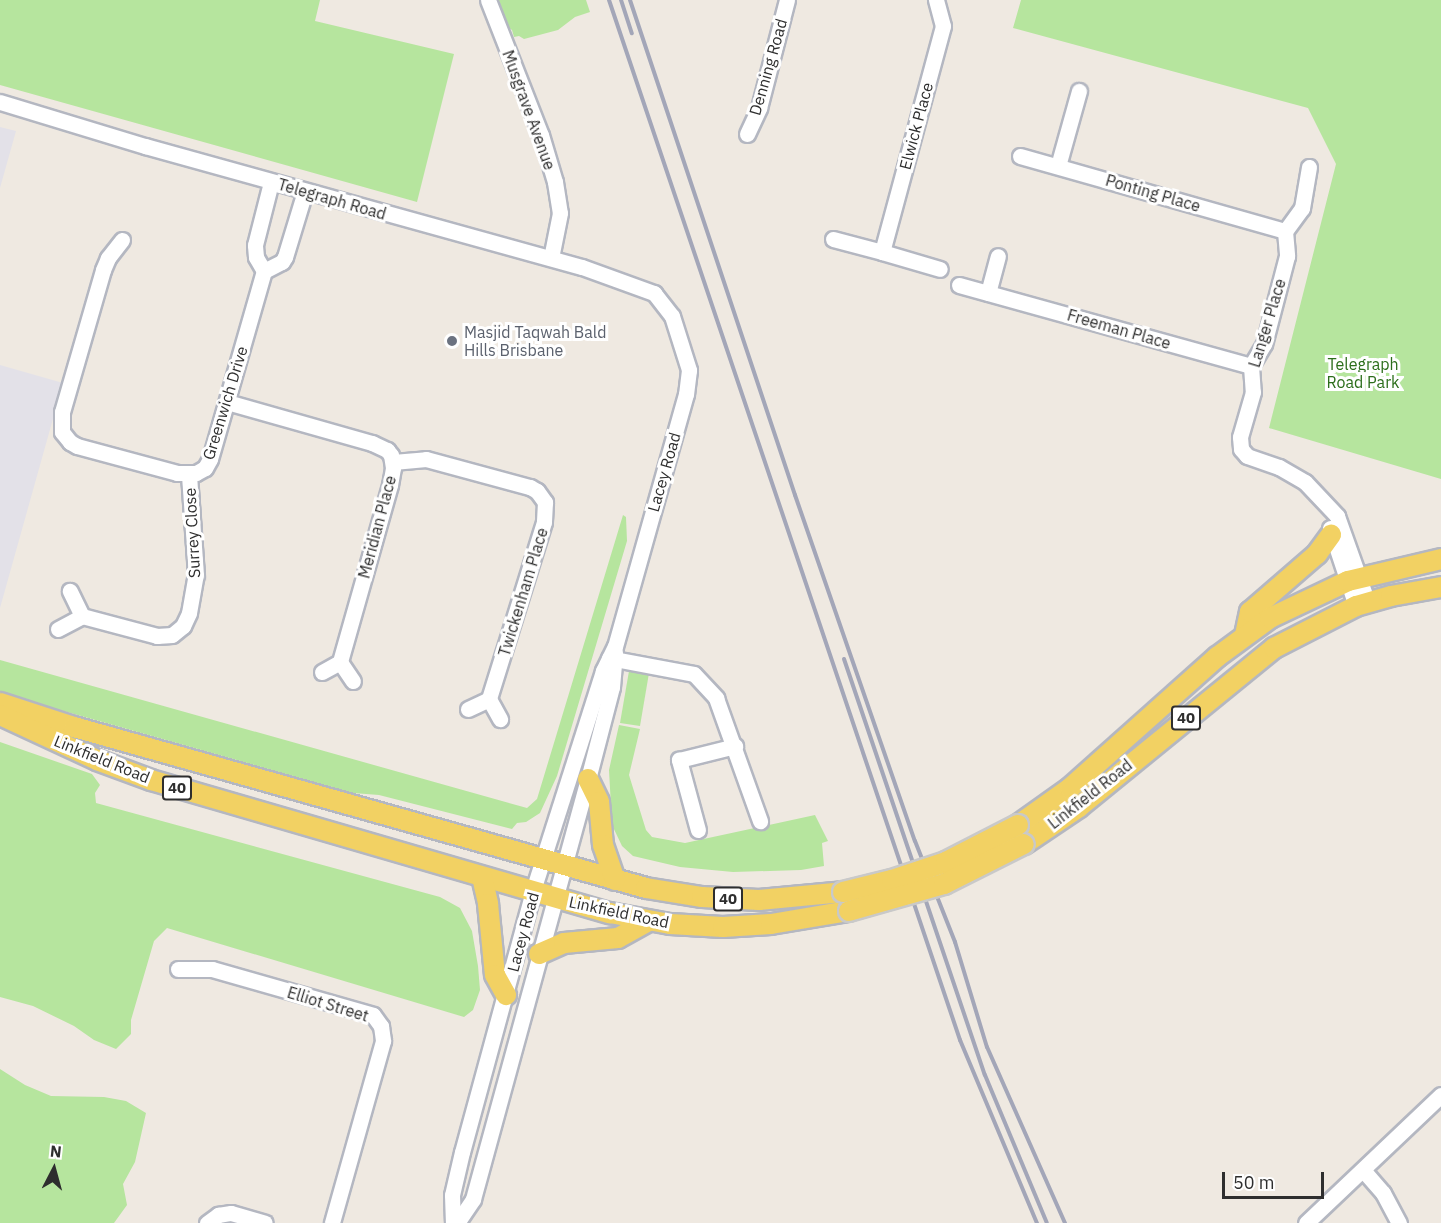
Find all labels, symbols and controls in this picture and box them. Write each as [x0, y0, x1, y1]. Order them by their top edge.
street label: Denning Road [745, 16, 791, 118]
street label: Musgrave Avenue [498, 47, 560, 173]
street label: Elwick Place [895, 80, 937, 172]
street label: Ponting Place [1103, 170, 1203, 216]
street label: Telegraph Road [276, 174, 388, 224]
street label: Langer Place [1244, 276, 1290, 370]
street label: Freeman Place [1065, 305, 1173, 353]
place label: Masjid Taqwah Bald Hills Brisbane [464, 322, 606, 360]
marker: Masjid Taqwah Bald Hills Brisbane [445, 334, 459, 348]
street label: Greenwich Drive [199, 344, 251, 462]
park label: Telegraph Road Park [1327, 354, 1399, 392]
street label: Lacey Road [644, 430, 684, 514]
street label: Meridian Place [354, 473, 400, 581]
street label: Surrey Close [180, 487, 204, 579]
street label: Twickenham Place [494, 525, 552, 659]
road number: 40 [1171, 706, 1201, 730]
street label: Linkfield Road [51, 731, 153, 787]
street label: Linkfield Road [1044, 755, 1136, 833]
road number: 40 [162, 776, 192, 800]
road number: 40 [713, 887, 743, 911]
street label: Lacey Road [503, 890, 543, 974]
street label: Linkfield Road [567, 892, 671, 932]
street label: Elliot Street [285, 983, 371, 1025]
north arrow [24, 1139, 84, 1199]
text: N [49, 1141, 63, 1162]
scale bar [1225, 1160, 1327, 1198]
text: 50 m [1233, 1171, 1275, 1194]

